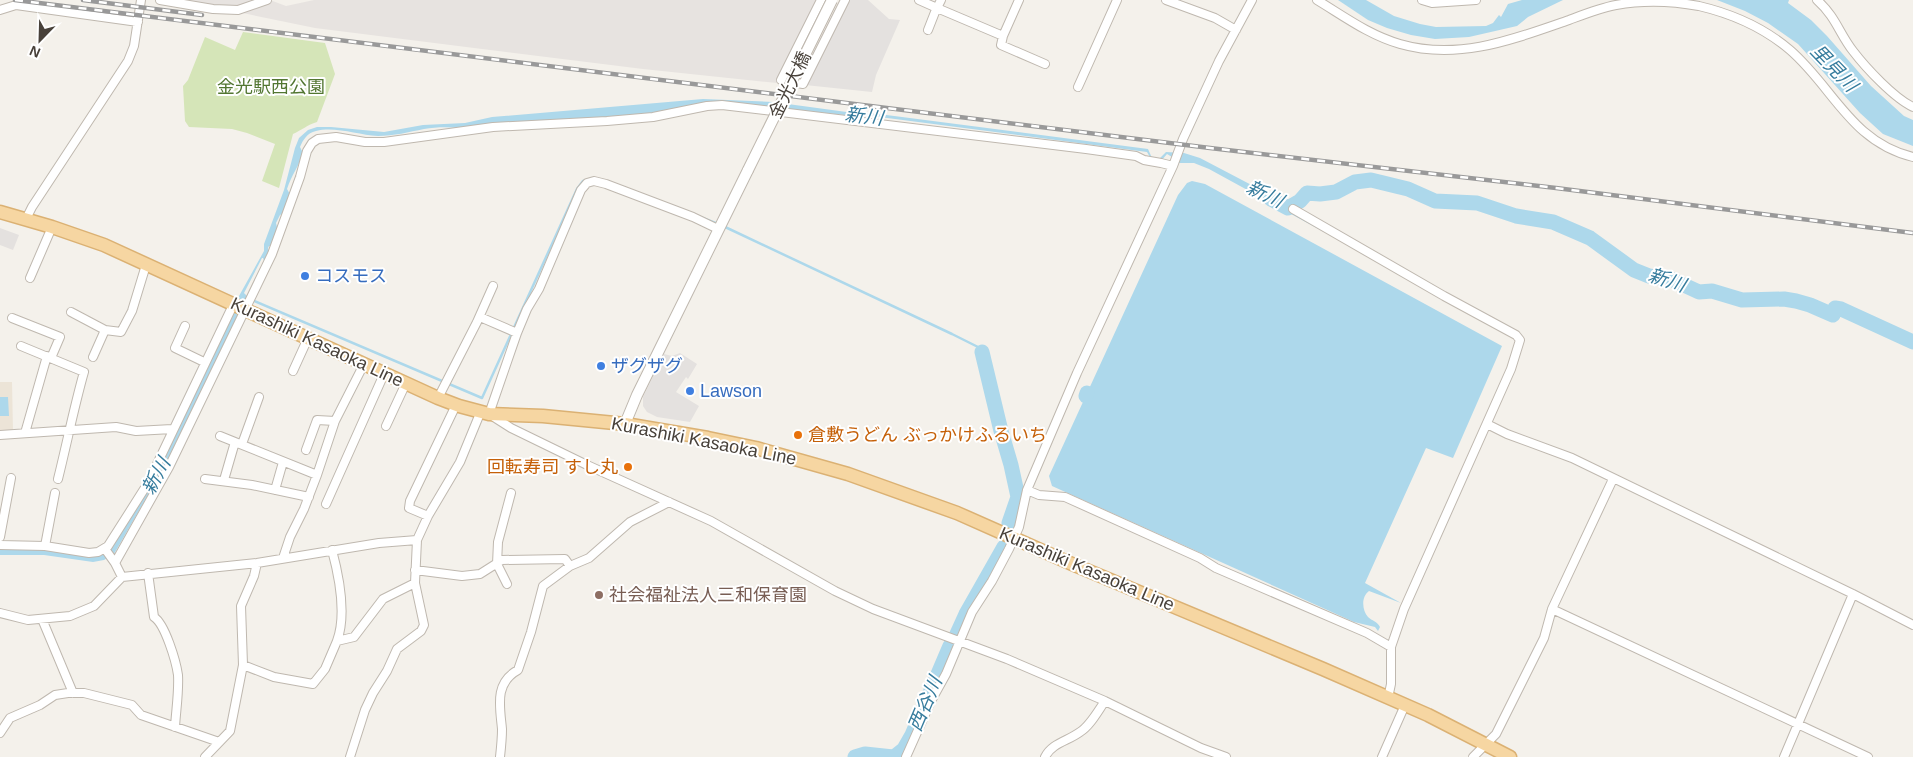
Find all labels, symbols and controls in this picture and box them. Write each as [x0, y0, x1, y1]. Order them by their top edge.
north arrow [15, 15, 65, 65]
water label: 里見川 [1807, 40, 1863, 97]
text: N [27, 43, 43, 61]
street label: 金光大橋 [765, 48, 815, 122]
park label: 金光駅西公園 [217, 77, 325, 97]
water label: 新川 [844, 103, 886, 129]
water label: 新川 [1243, 176, 1288, 213]
water label: 新川 [1646, 264, 1690, 296]
place label: コスモス [315, 266, 387, 286]
marker: コスモス [299, 270, 311, 282]
street label: Kurashiki Kasaoka Line [228, 293, 406, 391]
place label: ザグザグ [611, 356, 683, 376]
marker: ザグザグ [595, 360, 607, 372]
place label: Lawson [700, 381, 762, 401]
marker: Lawson [684, 385, 696, 397]
street label: Kurashiki Kasaoka Line [610, 413, 798, 469]
place label: 倉敷うどん ぶっかけふるいち [808, 425, 1047, 445]
marker: 倉敷うどん ぶっかけふるいち [792, 429, 804, 441]
water label: 新川 [138, 453, 175, 498]
place label: 回転寿司 すし丸 [487, 457, 618, 477]
marker: 回転寿司 すし丸 [622, 461, 634, 473]
street label: Kurashiki Kasaoka Line [997, 523, 1177, 615]
place label: 社会福祉法人三和保育園 [609, 585, 807, 605]
marker: 社会福祉法人三和保育園 [593, 589, 605, 601]
water label: 西谷川 [904, 672, 947, 734]

